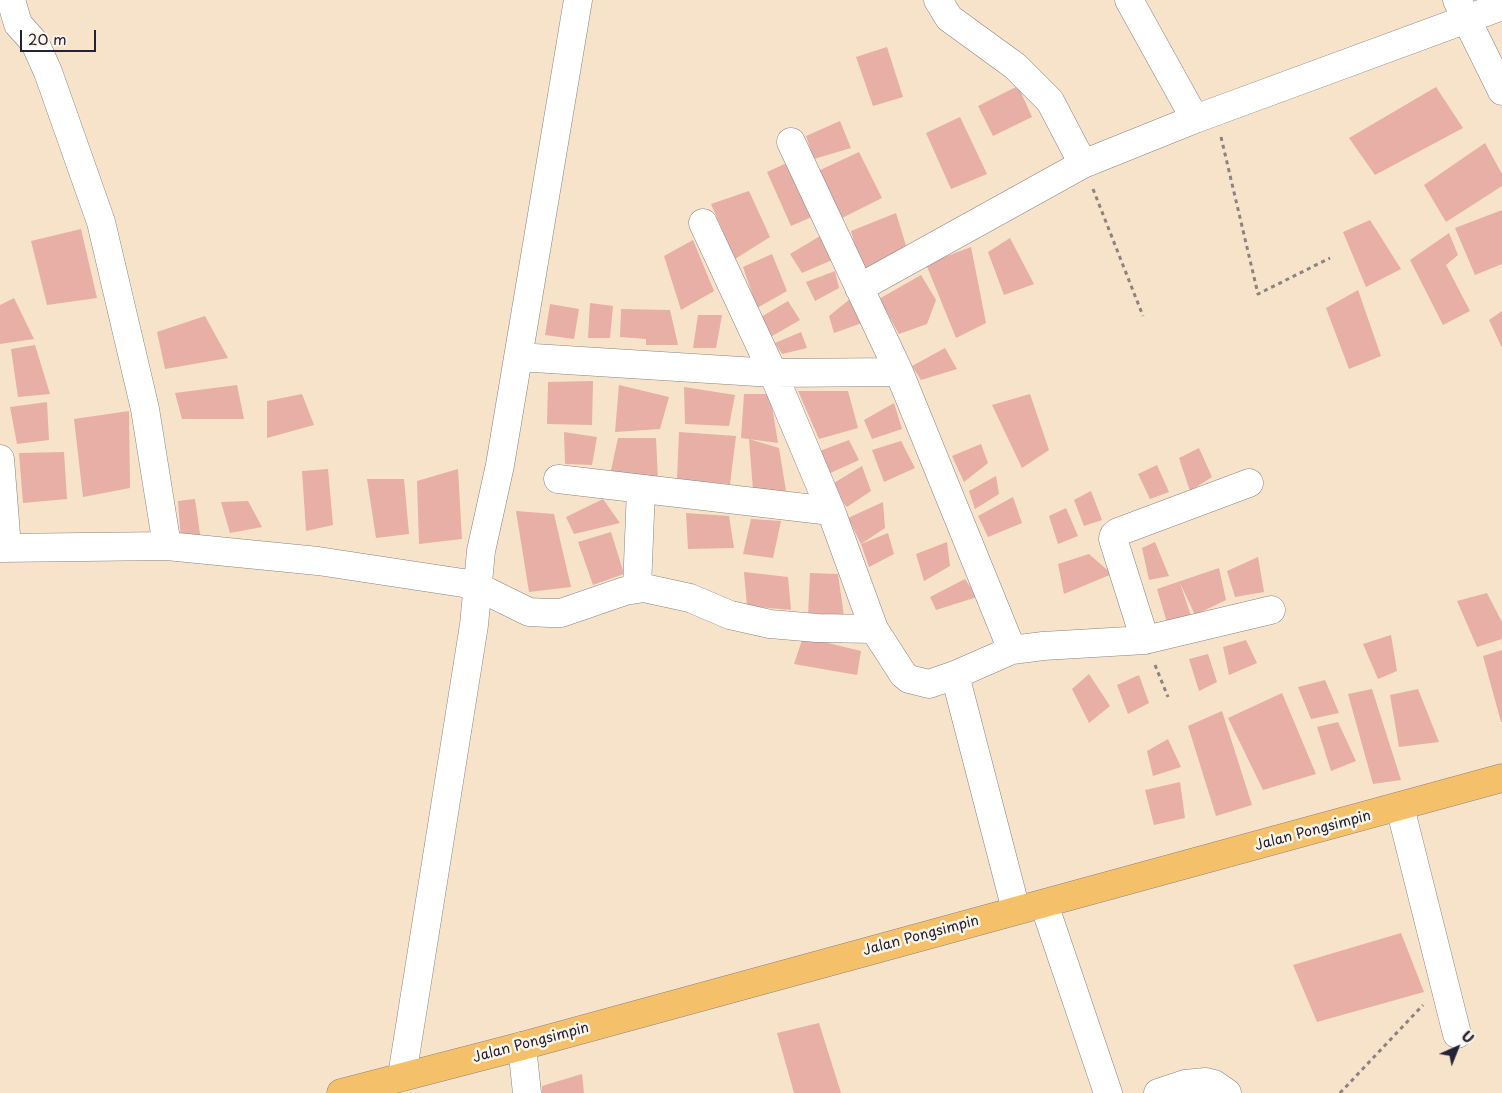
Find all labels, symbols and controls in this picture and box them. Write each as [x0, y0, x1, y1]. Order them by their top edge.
scale bar [22, 20, 99, 52]
text: 20 m [28, 27, 67, 50]
street label: Jalan Pongsimpin [1253, 807, 1373, 855]
street label: Jalan Pongsimpin [861, 912, 981, 960]
street label: Jalan Pongsimpin [471, 1019, 591, 1067]
north arrow [1432, 1023, 1482, 1073]
text: U [1457, 1026, 1479, 1048]

